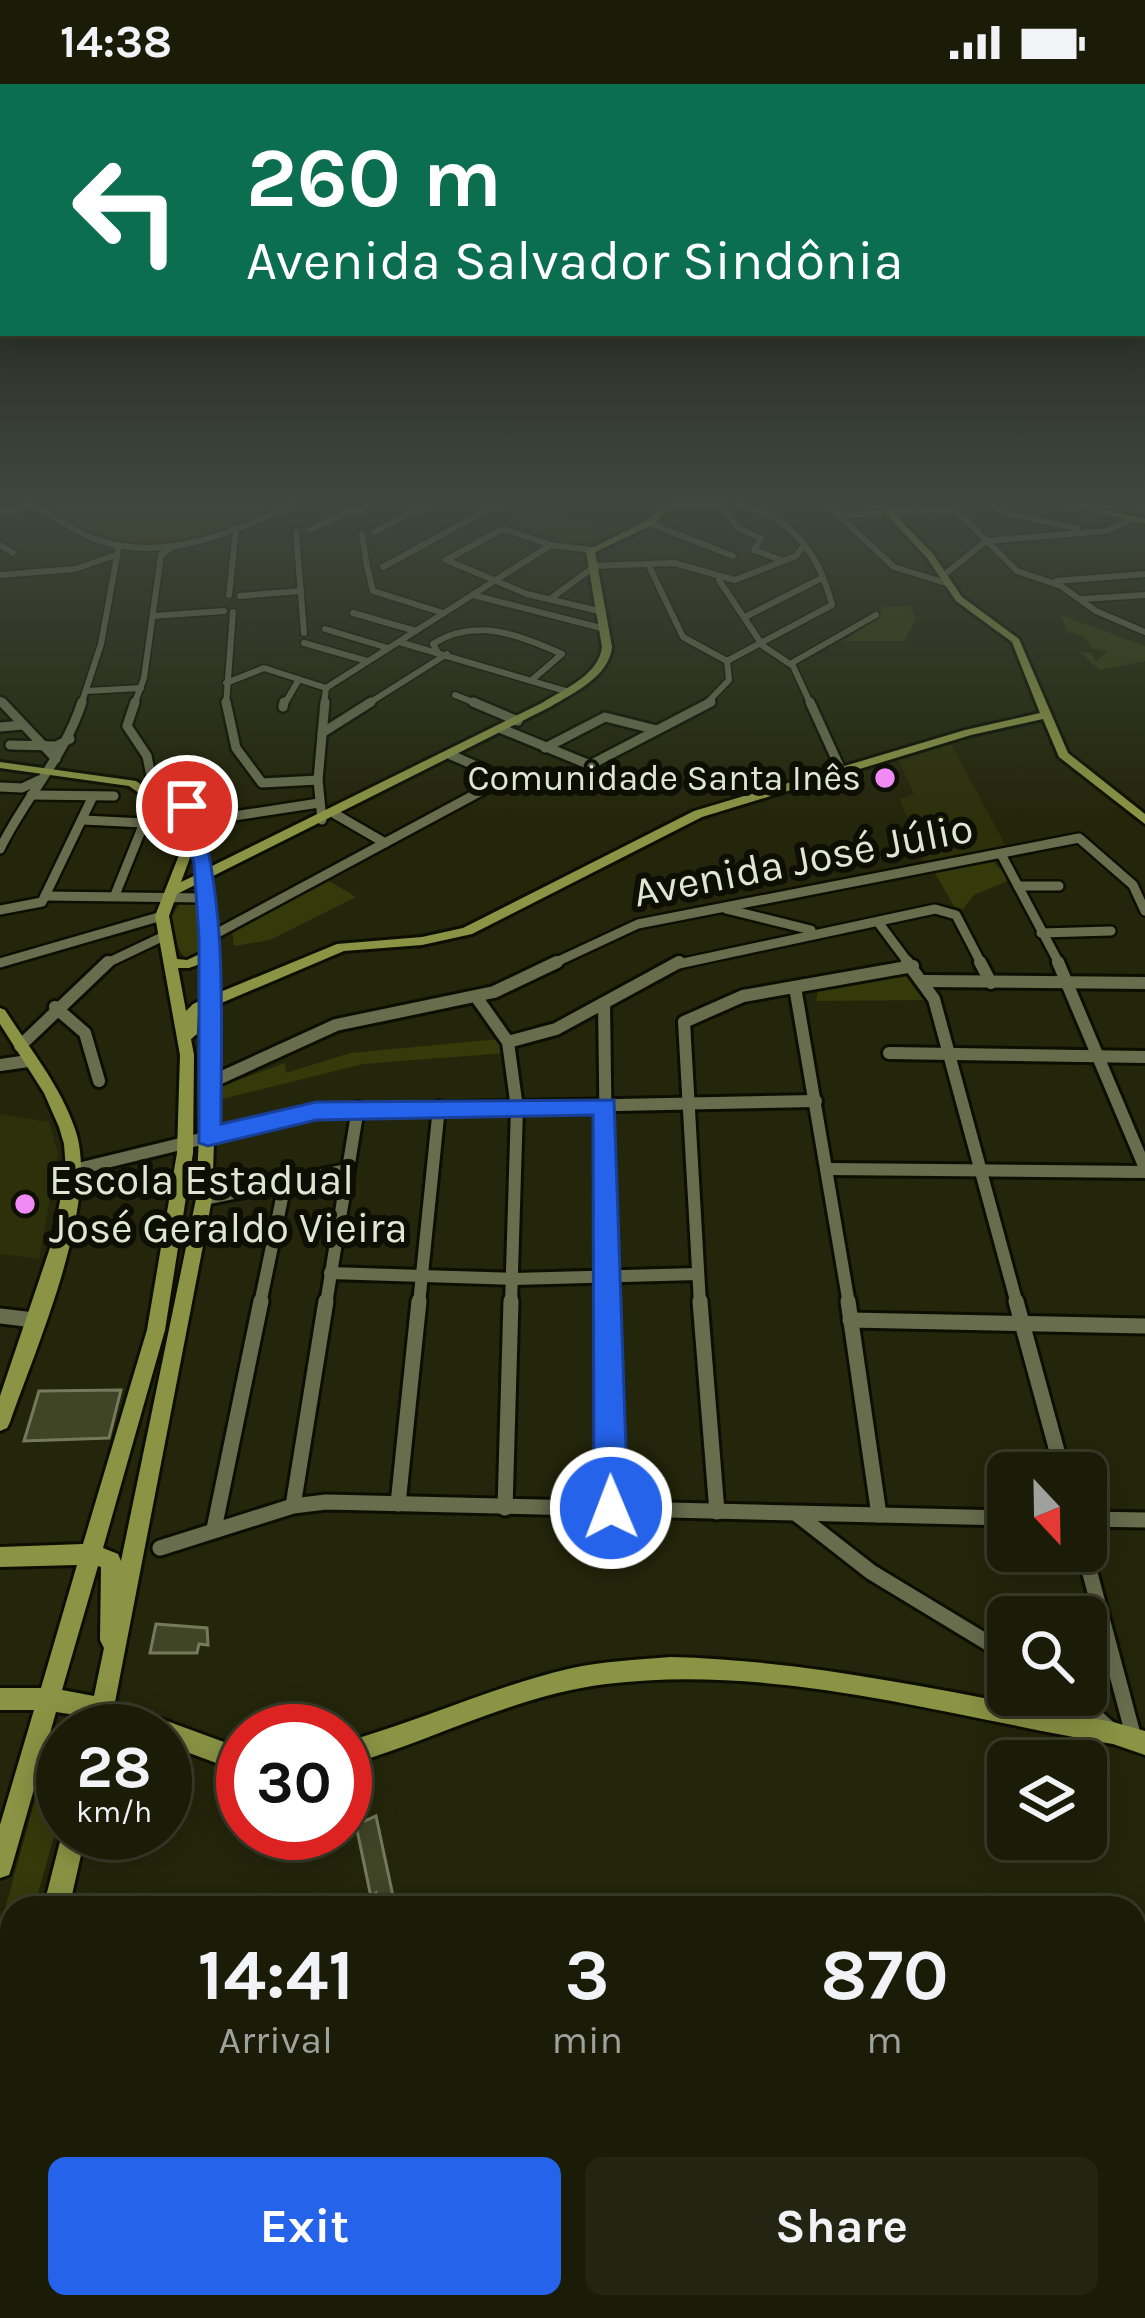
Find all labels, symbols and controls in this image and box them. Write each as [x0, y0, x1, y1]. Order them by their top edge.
text: 14:38 [60, 16, 172, 68]
text: 260 m [246, 129, 502, 227]
icon: left [48, 132, 204, 288]
text: Avenida Salvador Sindônia [246, 229, 903, 293]
pin [136, 755, 238, 857]
place label: Comunidade Santa Inês [467, 757, 861, 799]
marker: Comunidade Santa Inês [872, 765, 898, 791]
icon: arrive [154, 773, 220, 839]
street label: Avenida José Júlio [629, 803, 977, 917]
place label: Escola Estadual José Geraldo Vieira [49, 1155, 408, 1253]
marker: Escola Estadual José Geraldo Vieira [12, 1191, 38, 1217]
position arrow [548, 1445, 674, 1571]
north arrow [987, 1452, 1107, 1572]
map controls [987, 1452, 1107, 1860]
button: search [987, 1596, 1107, 1716]
speed limit sign: 30 [216, 1704, 372, 1860]
text: 28 [76, 1732, 152, 1802]
button: layers [987, 1740, 1107, 1860]
text: km/h [76, 1794, 152, 1830]
text: 14:41 [198, 1933, 354, 2017]
text: 3 [565, 1933, 610, 2017]
text: 870 [821, 1933, 949, 2017]
text: Arrival [219, 2017, 333, 2063]
text: min [551, 2017, 623, 2063]
text: m [866, 2017, 903, 2063]
button: Exit [48, 2157, 561, 2295]
button: Share [585, 2157, 1098, 2295]

